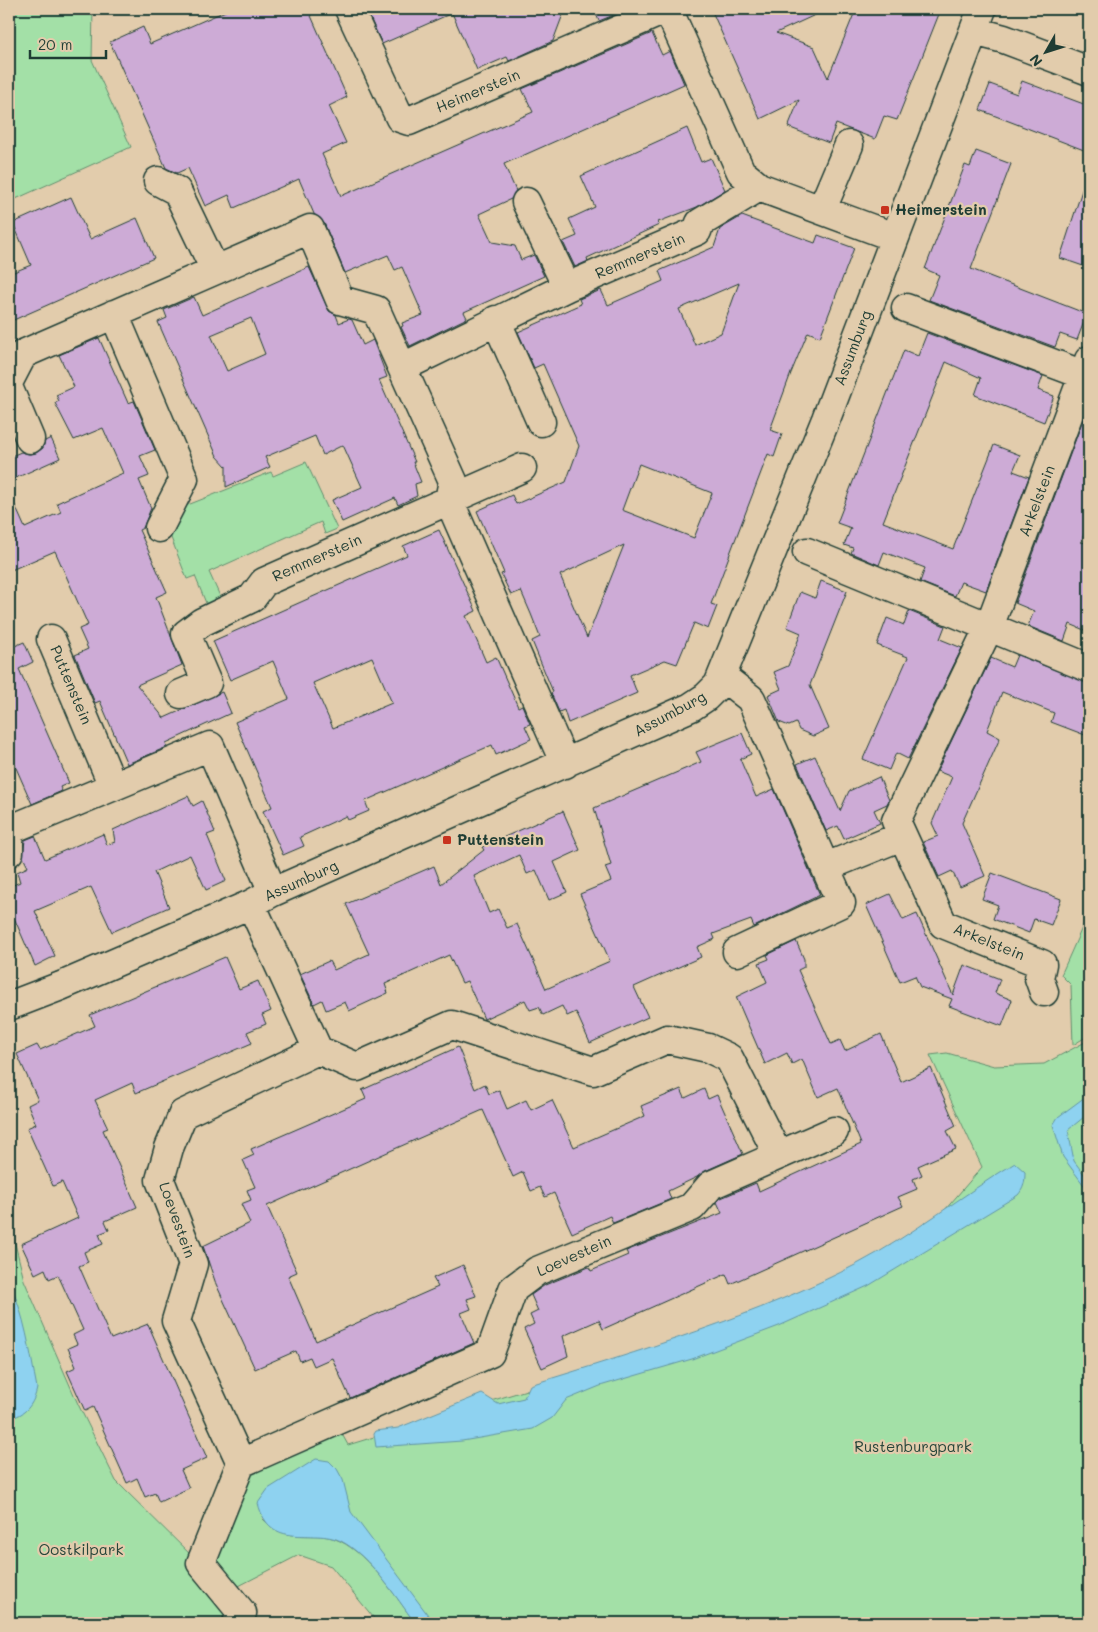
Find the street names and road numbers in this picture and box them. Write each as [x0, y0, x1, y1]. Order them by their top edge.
street label: Heimerstein [433, 63, 523, 117]
street label: Remmerstein [592, 227, 688, 283]
street label: Assumburg [829, 307, 876, 388]
street label: Arkelstein [1013, 462, 1059, 539]
street label: Remmerstein [269, 528, 364, 586]
street label: Puttenstein [46, 642, 98, 727]
street label: Assumburg [630, 686, 709, 741]
street label: Assumburg [260, 855, 341, 905]
street label: Arkelstein [951, 918, 1028, 964]
street label: Loevestein [155, 1179, 201, 1260]
street label: Loevestein [533, 1230, 614, 1280]

